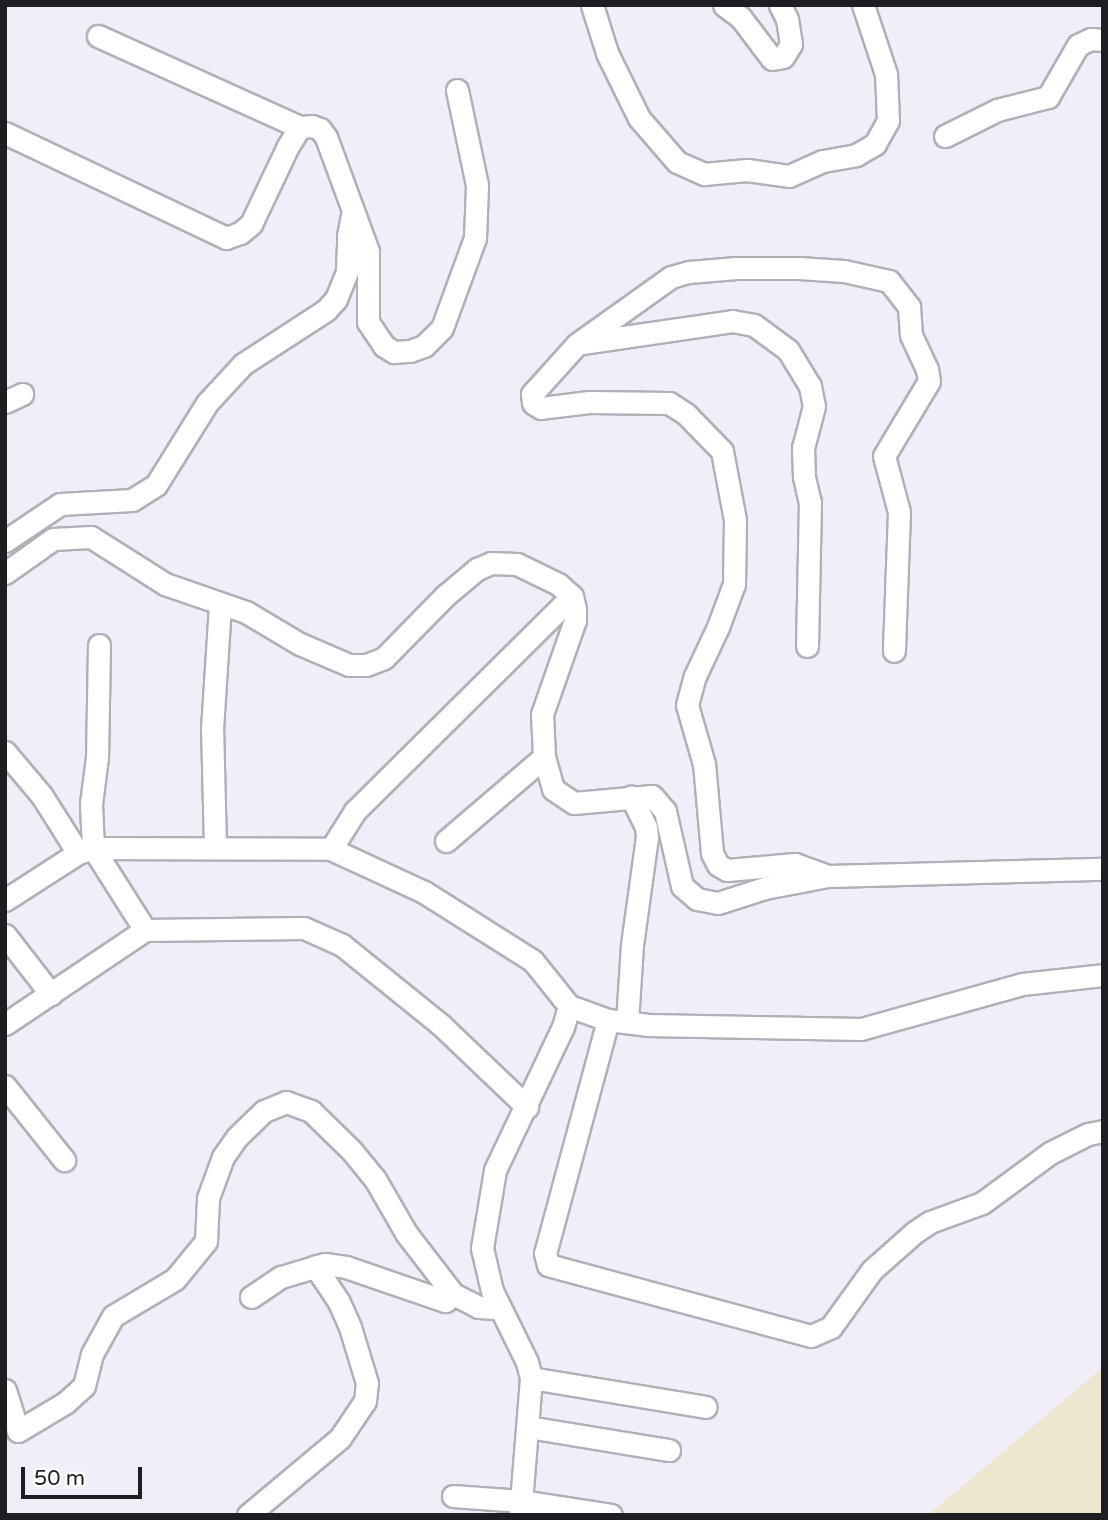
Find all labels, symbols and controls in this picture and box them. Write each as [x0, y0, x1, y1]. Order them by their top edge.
scale bar [24, 1454, 145, 1498]
text: 50 m [34, 1466, 85, 1491]

